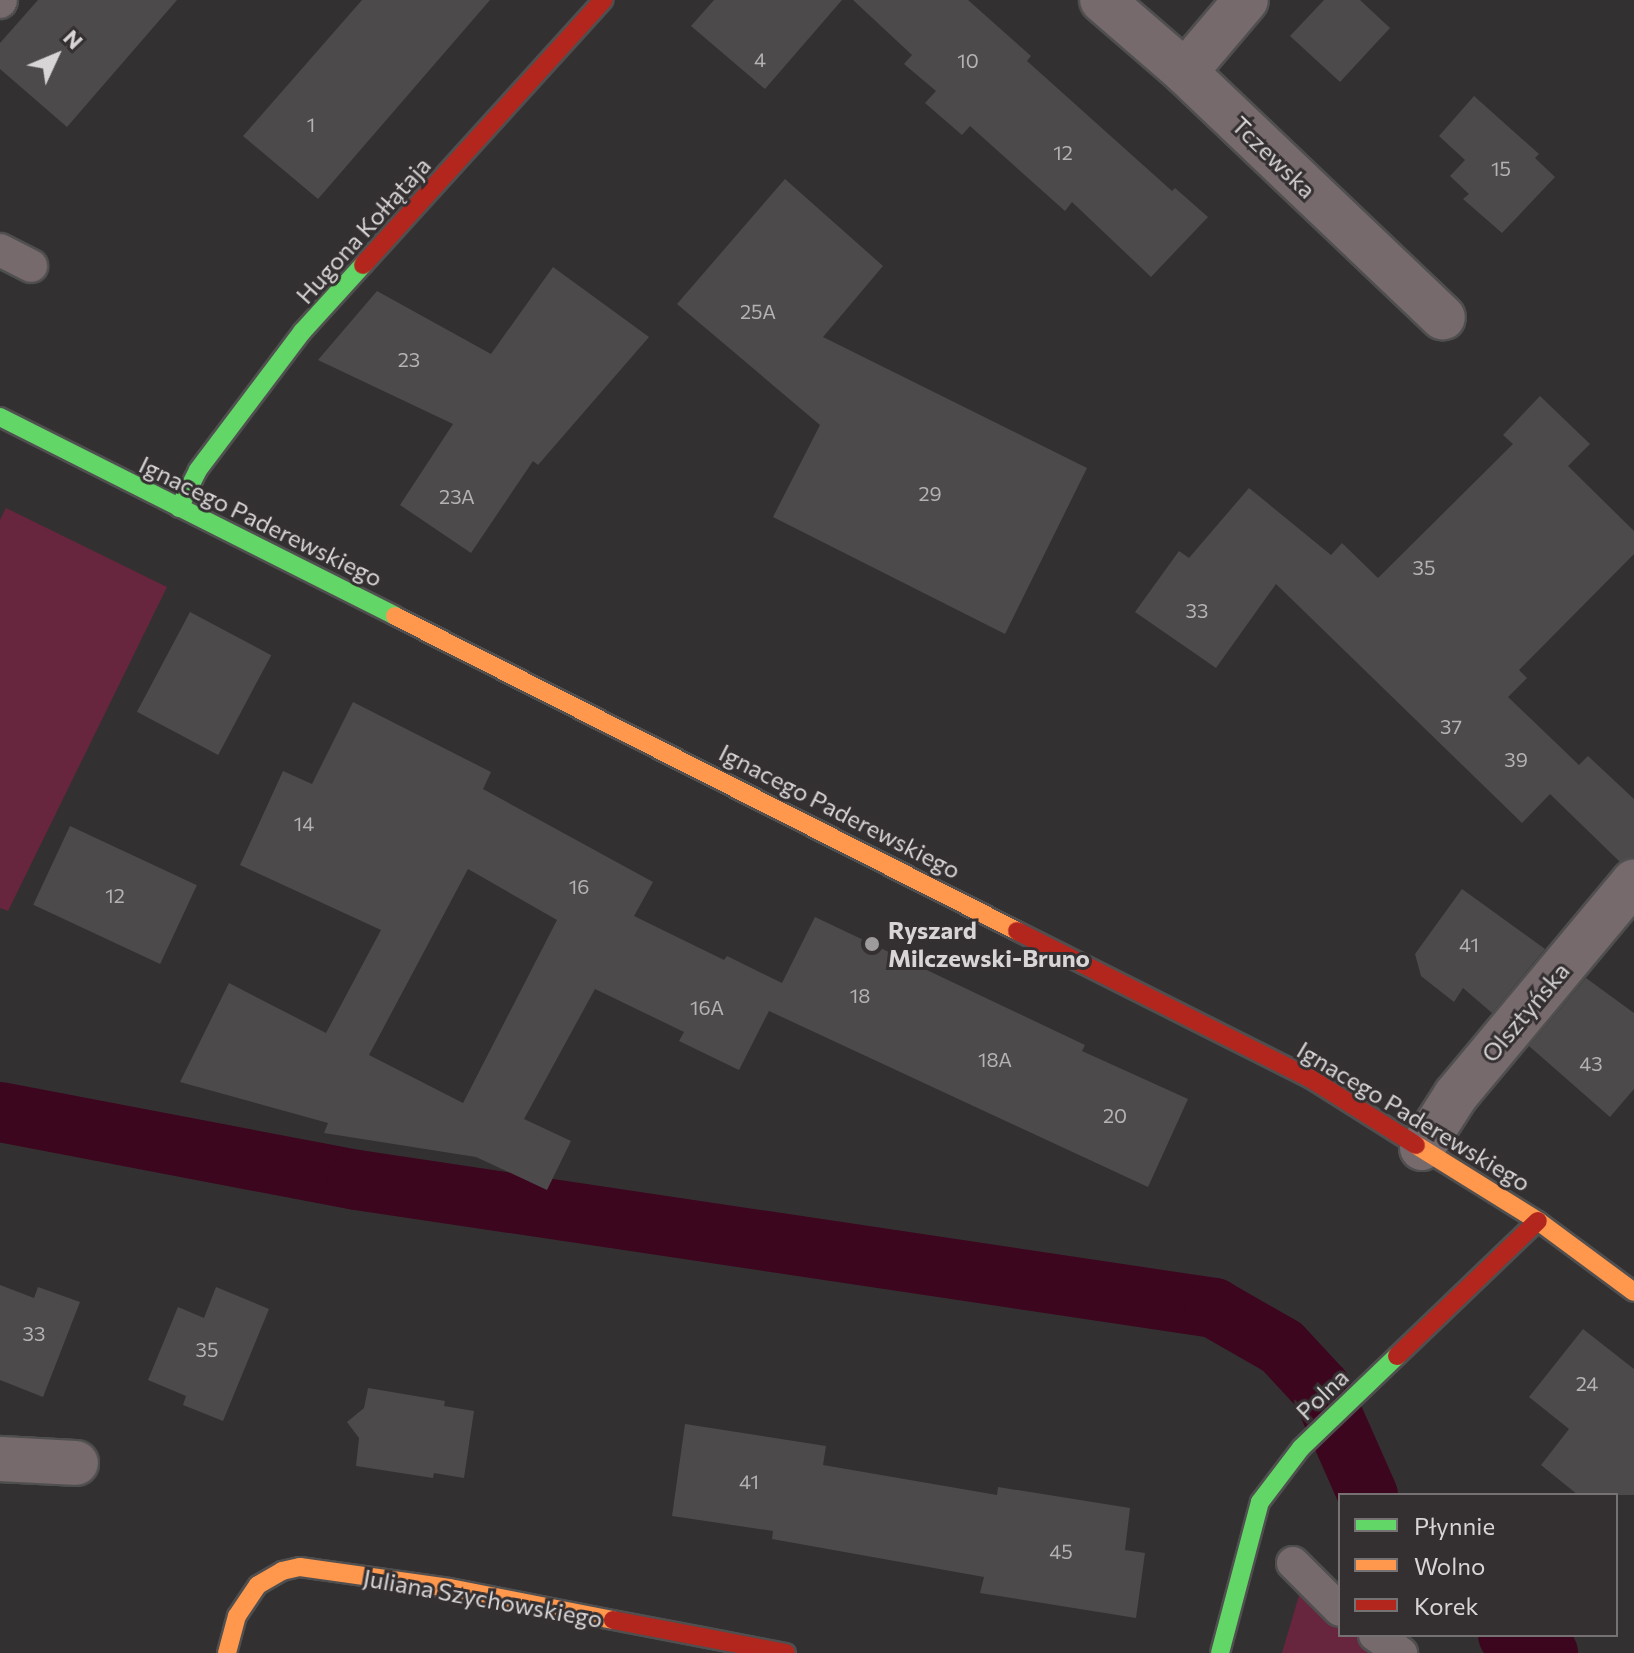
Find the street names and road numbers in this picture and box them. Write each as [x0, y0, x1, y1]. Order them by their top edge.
street label: Tczewska [1226, 110, 1322, 204]
street label: Hugona Kołłątaja [290, 151, 436, 309]
street label: Ignacego Paderewskiego [135, 450, 387, 592]
street label: Ignacego Paderewskiego [715, 738, 965, 884]
street label: Olsztyńska [1475, 956, 1575, 1068]
street label: Ignacego Paderewskiego [1292, 1035, 1536, 1197]
street label: Polna [1290, 1362, 1354, 1426]
street label: Juliana Szychowskiego [361, 1563, 605, 1633]

